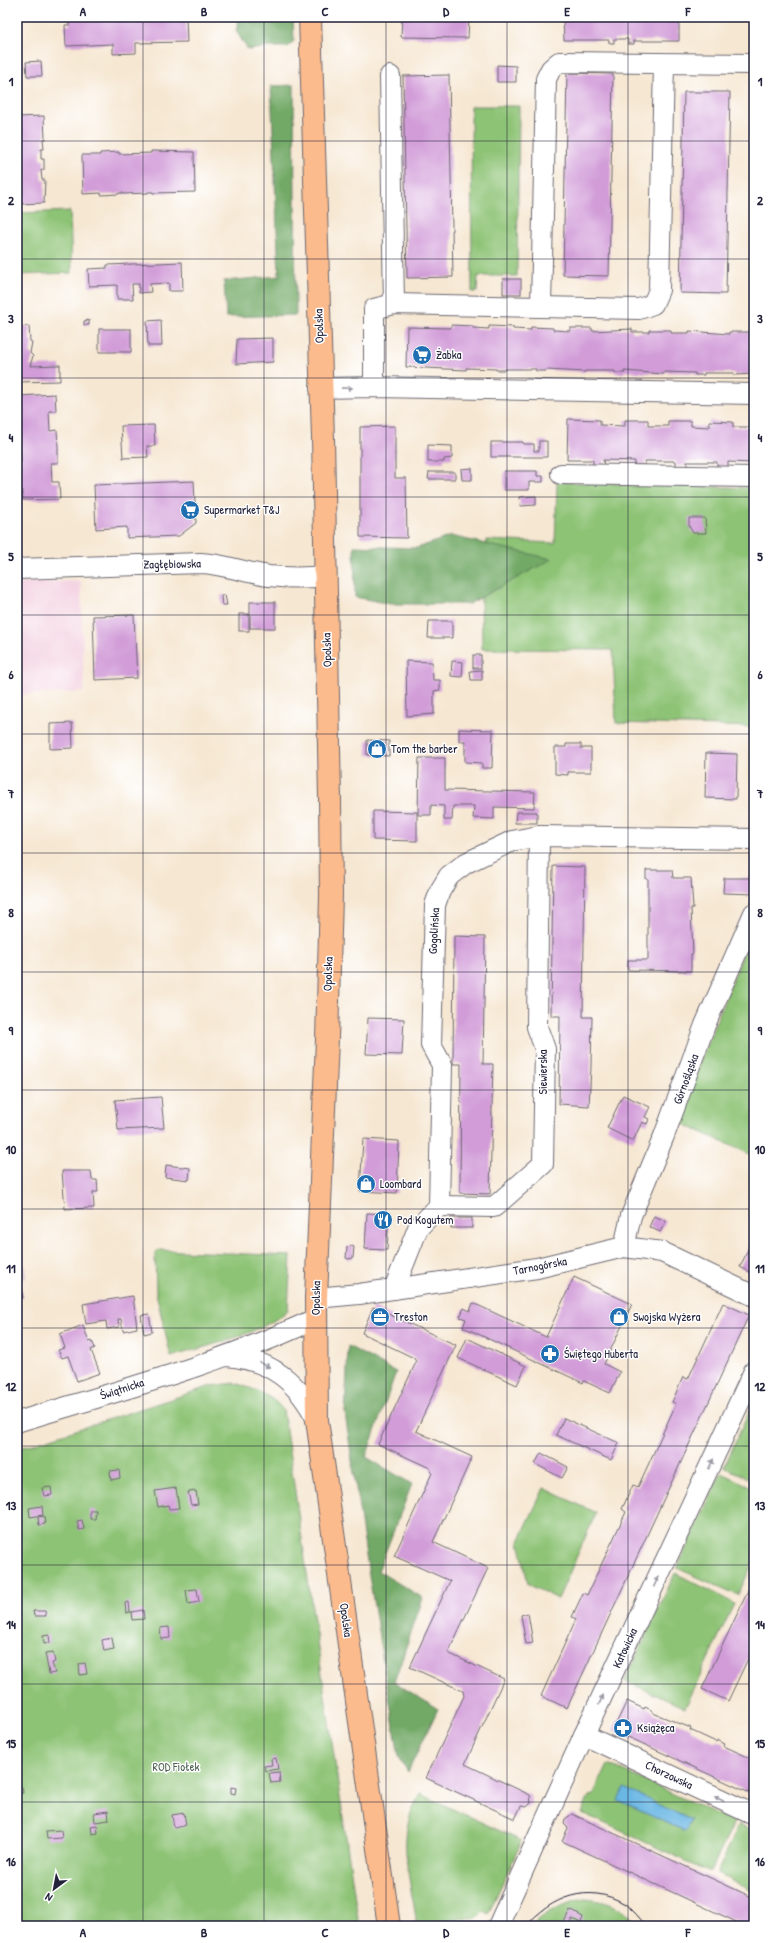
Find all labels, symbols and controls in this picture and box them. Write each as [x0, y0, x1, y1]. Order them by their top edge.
text: A [80, 2, 87, 20]
text: B [201, 2, 208, 20]
text: C [321, 2, 329, 20]
text: D [443, 2, 450, 20]
text: E [564, 2, 570, 20]
text: F [685, 2, 692, 20]
text: 1 [9, 72, 14, 90]
text: 1 [758, 72, 763, 90]
text: 2 [8, 191, 15, 209]
text: 2 [757, 191, 764, 209]
street label: Opolska [309, 308, 328, 343]
text: 3 [8, 309, 14, 327]
text: 3 [757, 309, 763, 327]
supermarket icon: Żabka [411, 344, 433, 366]
place label: Żabka [436, 346, 462, 363]
one-way arrow [341, 385, 354, 391]
text: 4 [9, 428, 14, 446]
text: 4 [758, 428, 763, 446]
supermarket icon: Supermarket T&J [179, 499, 201, 521]
place label: Supermarket T&J [204, 501, 280, 518]
text: 5 [8, 547, 14, 565]
text: 5 [757, 547, 763, 565]
street label: Zagłębiowska [143, 554, 201, 573]
street label: Opolska [317, 632, 336, 667]
text: 6 [8, 665, 14, 683]
text: 6 [757, 665, 763, 683]
shop icon: Tom the barber [366, 738, 388, 760]
place label: Tom the barber [391, 740, 458, 757]
text: 7 [7, 784, 15, 802]
text: 7 [756, 784, 764, 802]
text: 8 [8, 903, 14, 921]
text: 8 [757, 903, 763, 921]
street label: Gogolińska [424, 907, 443, 955]
street label: Opolska [318, 956, 337, 991]
text: 9 [9, 1021, 14, 1039]
text: 9 [758, 1021, 763, 1039]
street label: Siewierska [534, 1049, 551, 1094]
street label: Górnośląska [669, 1051, 703, 1106]
text: 10 [6, 1140, 16, 1158]
text: 10 [755, 1140, 765, 1158]
shop icon: Loombard [355, 1173, 377, 1195]
place label: Loombard [380, 1175, 422, 1192]
restaurant icon: Pod Kogutem [372, 1209, 394, 1231]
place label: Pod Kogutem [397, 1211, 453, 1228]
street label: Tarnogórska [512, 1252, 568, 1279]
text: 11 [6, 1259, 16, 1277]
text: 11 [755, 1259, 765, 1277]
street label: Opolska [307, 1280, 324, 1315]
office icon: Treston [369, 1306, 391, 1328]
shop icon: Swojska Wyżera [608, 1306, 630, 1328]
place label: Treston [394, 1308, 428, 1325]
place label: Swojska Wyżera [633, 1308, 701, 1325]
pharmacy icon: Świętego Huberta [539, 1343, 561, 1365]
place label: Świętego Huberta [564, 1345, 638, 1362]
one-way arrow [259, 1362, 270, 1369]
street label: Świątnicka [98, 1373, 146, 1404]
text: 12 [6, 1377, 17, 1395]
text: 12 [755, 1377, 766, 1395]
one-way arrow [708, 1459, 714, 1470]
text: 13 [6, 1496, 16, 1514]
text: 13 [755, 1496, 765, 1514]
one-way arrow [653, 1577, 659, 1588]
street label: Opolska [336, 1602, 357, 1638]
text: 14 [6, 1615, 16, 1633]
text: 14 [755, 1615, 765, 1633]
street label: Katowicka [608, 1625, 641, 1671]
one-way arrow [598, 1694, 604, 1706]
pharmacy icon: Książęca [612, 1717, 634, 1739]
place label: Książęca [637, 1719, 675, 1736]
text: 15 [6, 1734, 17, 1752]
text: 15 [755, 1734, 766, 1752]
street label: Chorzowska [643, 1756, 696, 1793]
park label: ROD Fiołek [153, 1758, 199, 1775]
one-way arrow [712, 1795, 724, 1801]
text: 16 [6, 1852, 17, 1870]
text: 16 [755, 1852, 766, 1870]
north arrow [34, 1869, 74, 1909]
text: N [42, 1890, 55, 1905]
text: A [80, 1923, 87, 1941]
text: B [201, 1923, 208, 1941]
text: C [321, 1923, 329, 1941]
text: D [443, 1923, 450, 1941]
text: E [564, 1923, 570, 1941]
text: F [685, 1923, 692, 1941]

